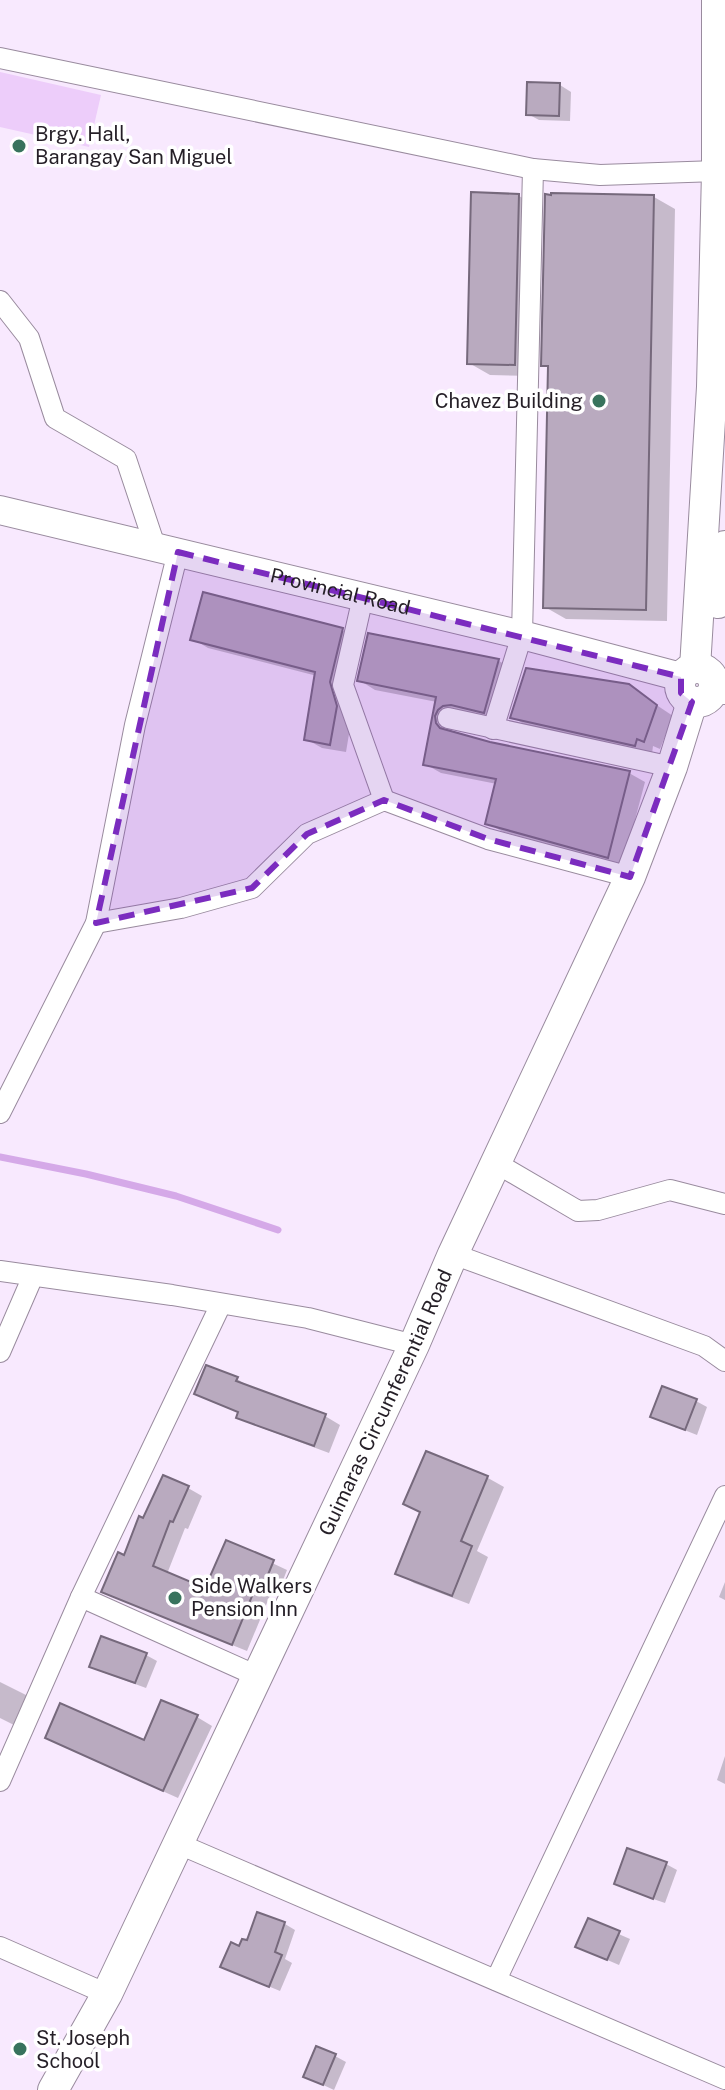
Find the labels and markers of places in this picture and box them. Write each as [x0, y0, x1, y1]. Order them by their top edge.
place label: Brgy. Hall, Barangay San Miguel [35, 122, 232, 169]
marker: Brgy. Hall, Barangay San Miguel [10, 137, 28, 155]
place label: Chavez Building [435, 389, 583, 413]
marker: Chavez Building [590, 392, 608, 410]
place label: Side Walkers Pension Inn [191, 1574, 312, 1621]
marker: Side Walkers Pension Inn [166, 1589, 184, 1607]
place label: St. Joseph School [36, 2026, 130, 2073]
marker: St. Joseph School [11, 2040, 29, 2058]

